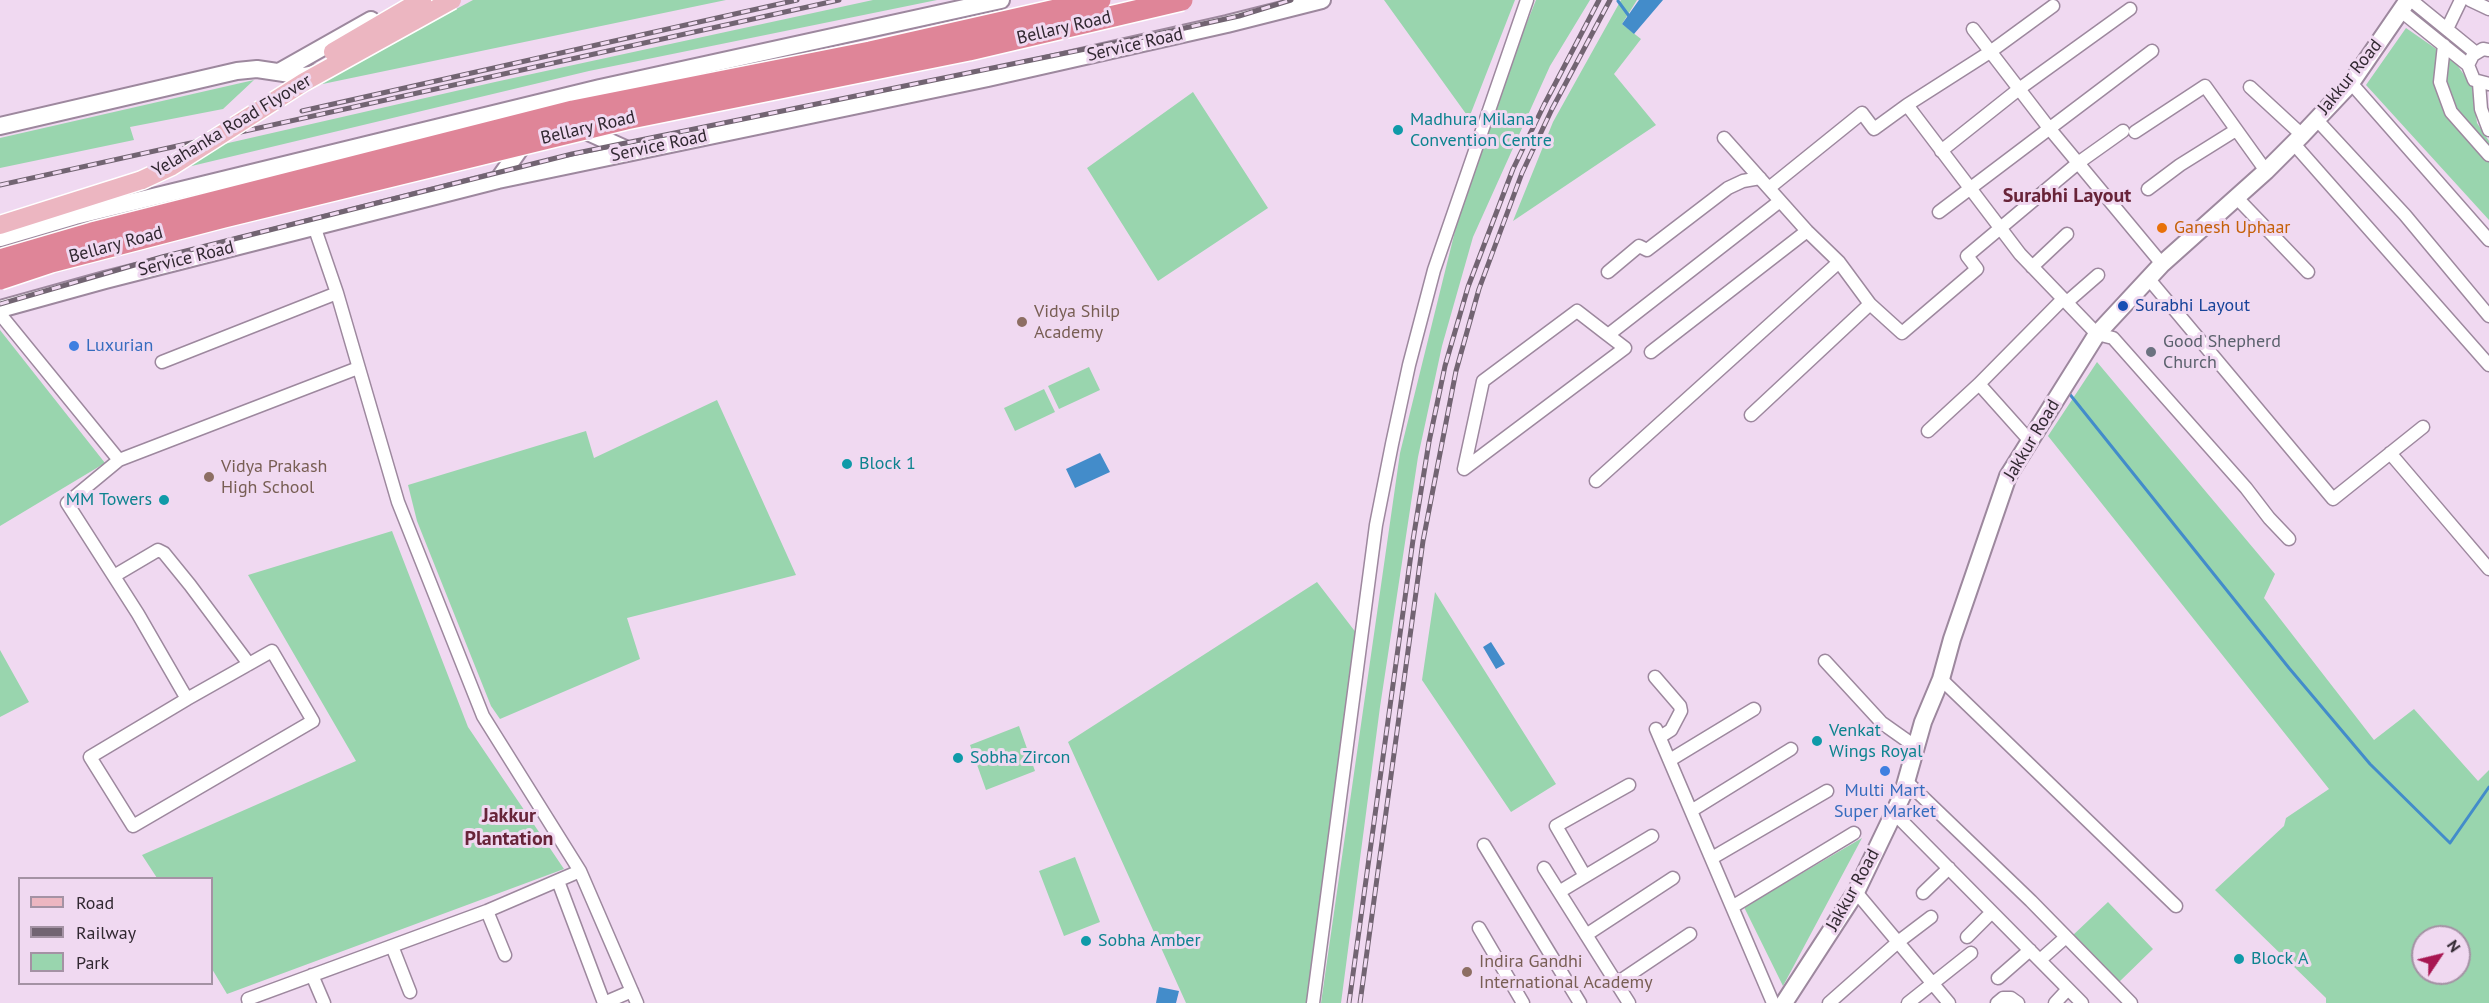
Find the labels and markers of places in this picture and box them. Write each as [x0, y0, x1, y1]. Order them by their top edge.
place label: Madhura Milana Convention Centre [1410, 109, 1552, 152]
marker: Madhura Milana Convention Centre [1391, 123, 1405, 137]
place label: Ganesh Uphaar [2174, 217, 2290, 239]
marker: Ganesh Uphaar [2155, 221, 2169, 235]
place label: Surabhi Layout [2135, 295, 2250, 317]
marker: Surabhi Layout [2116, 299, 2130, 313]
place label: Vidya Shilp Academy [1034, 301, 1120, 344]
marker: Vidya Shilp Academy [1015, 315, 1029, 329]
place label: Good Shepherd Church [2163, 331, 2281, 374]
place label: Luxurian [86, 335, 153, 357]
marker: Luxurian [67, 339, 81, 353]
marker: Good Shepherd Church [2144, 345, 2158, 359]
place label: Block 1 [859, 453, 916, 475]
place label: Vidya Prakash High School [221, 456, 327, 498]
marker: Block 1 [840, 457, 854, 471]
marker: Vidya Prakash High School [202, 470, 216, 484]
place label: MM Towers [66, 489, 152, 511]
marker: MM Towers [157, 493, 171, 507]
place label: Venkat Wings Royal [1829, 720, 1922, 762]
marker: Venkat Wings Royal [1810, 734, 1824, 748]
place label: Sobha Zircon [970, 747, 1070, 769]
marker: Sobha Zircon [951, 751, 965, 765]
marker: Multi Mart Super Market [1878, 764, 1892, 778]
place label: Multi Mart Super Market [1834, 780, 1936, 822]
place label: Sobha Amber [1098, 930, 1201, 952]
marker: Sobha Amber [1079, 934, 1093, 948]
place label: Block A [2251, 948, 2308, 970]
place label: Indira Gandhi International Academy [1479, 951, 1653, 994]
marker: Block A [2232, 952, 2246, 966]
marker: Indira Gandhi International Academy [1460, 965, 1474, 979]

